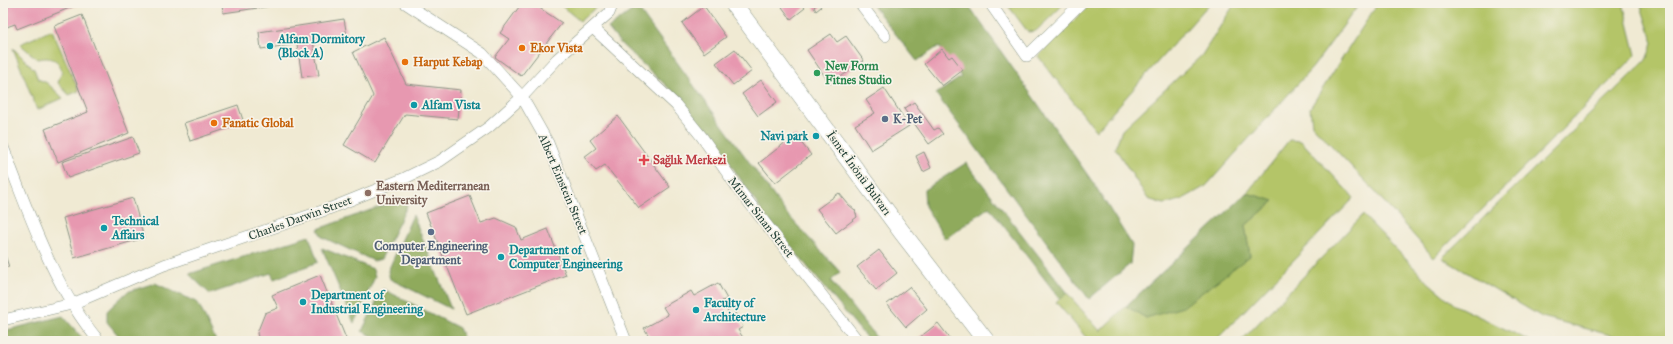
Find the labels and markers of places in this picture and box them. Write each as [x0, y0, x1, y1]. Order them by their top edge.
place label: Alfam Dormitory (Block A) [277, 32, 366, 61]
marker: Alfam Dormitory (Block A) [265, 41, 275, 51]
place label: Ekor Vista [530, 41, 583, 55]
marker: Ekor Vista [517, 43, 527, 53]
place label: Harput Kebap [413, 55, 482, 70]
marker: Harput Kebap [400, 57, 410, 67]
place label: New Form Fitnes Studio [825, 59, 892, 87]
marker: New Form Fitnes Studio [812, 68, 822, 78]
place label: Alfam Vista [421, 98, 481, 112]
marker: Alfam Vista [409, 100, 419, 110]
place label: K-Pet [893, 112, 923, 126]
marker: K-Pet [880, 114, 890, 124]
place label: Fanatic Global [222, 116, 294, 130]
marker: Fanatic Global [209, 118, 219, 128]
place label: Navi park [760, 129, 808, 144]
marker: Navi park [811, 131, 821, 141]
place label: Sağlık Merkezi [653, 153, 727, 168]
marker: Sağlık Merkezi [638, 154, 650, 166]
place label: Eastern Mediterranean University [376, 179, 490, 208]
marker: Eastern Mediterranean University [363, 188, 373, 198]
place label: Technical Affairs [111, 214, 160, 242]
marker: Technical Affairs [99, 223, 109, 233]
marker: Computer Engineering Department [426, 227, 436, 237]
place label: Computer Engineering Department [374, 239, 488, 268]
place label: Department of Computer Engineering [509, 243, 623, 272]
marker: Department of Computer Engineering [496, 252, 506, 262]
place label: Department of Industrial Engineering [311, 288, 423, 317]
place label: Faculty of Architecture [703, 296, 766, 324]
marker: Department of Industrial Engineering [298, 297, 308, 307]
marker: Faculty of Architecture [691, 305, 701, 315]

